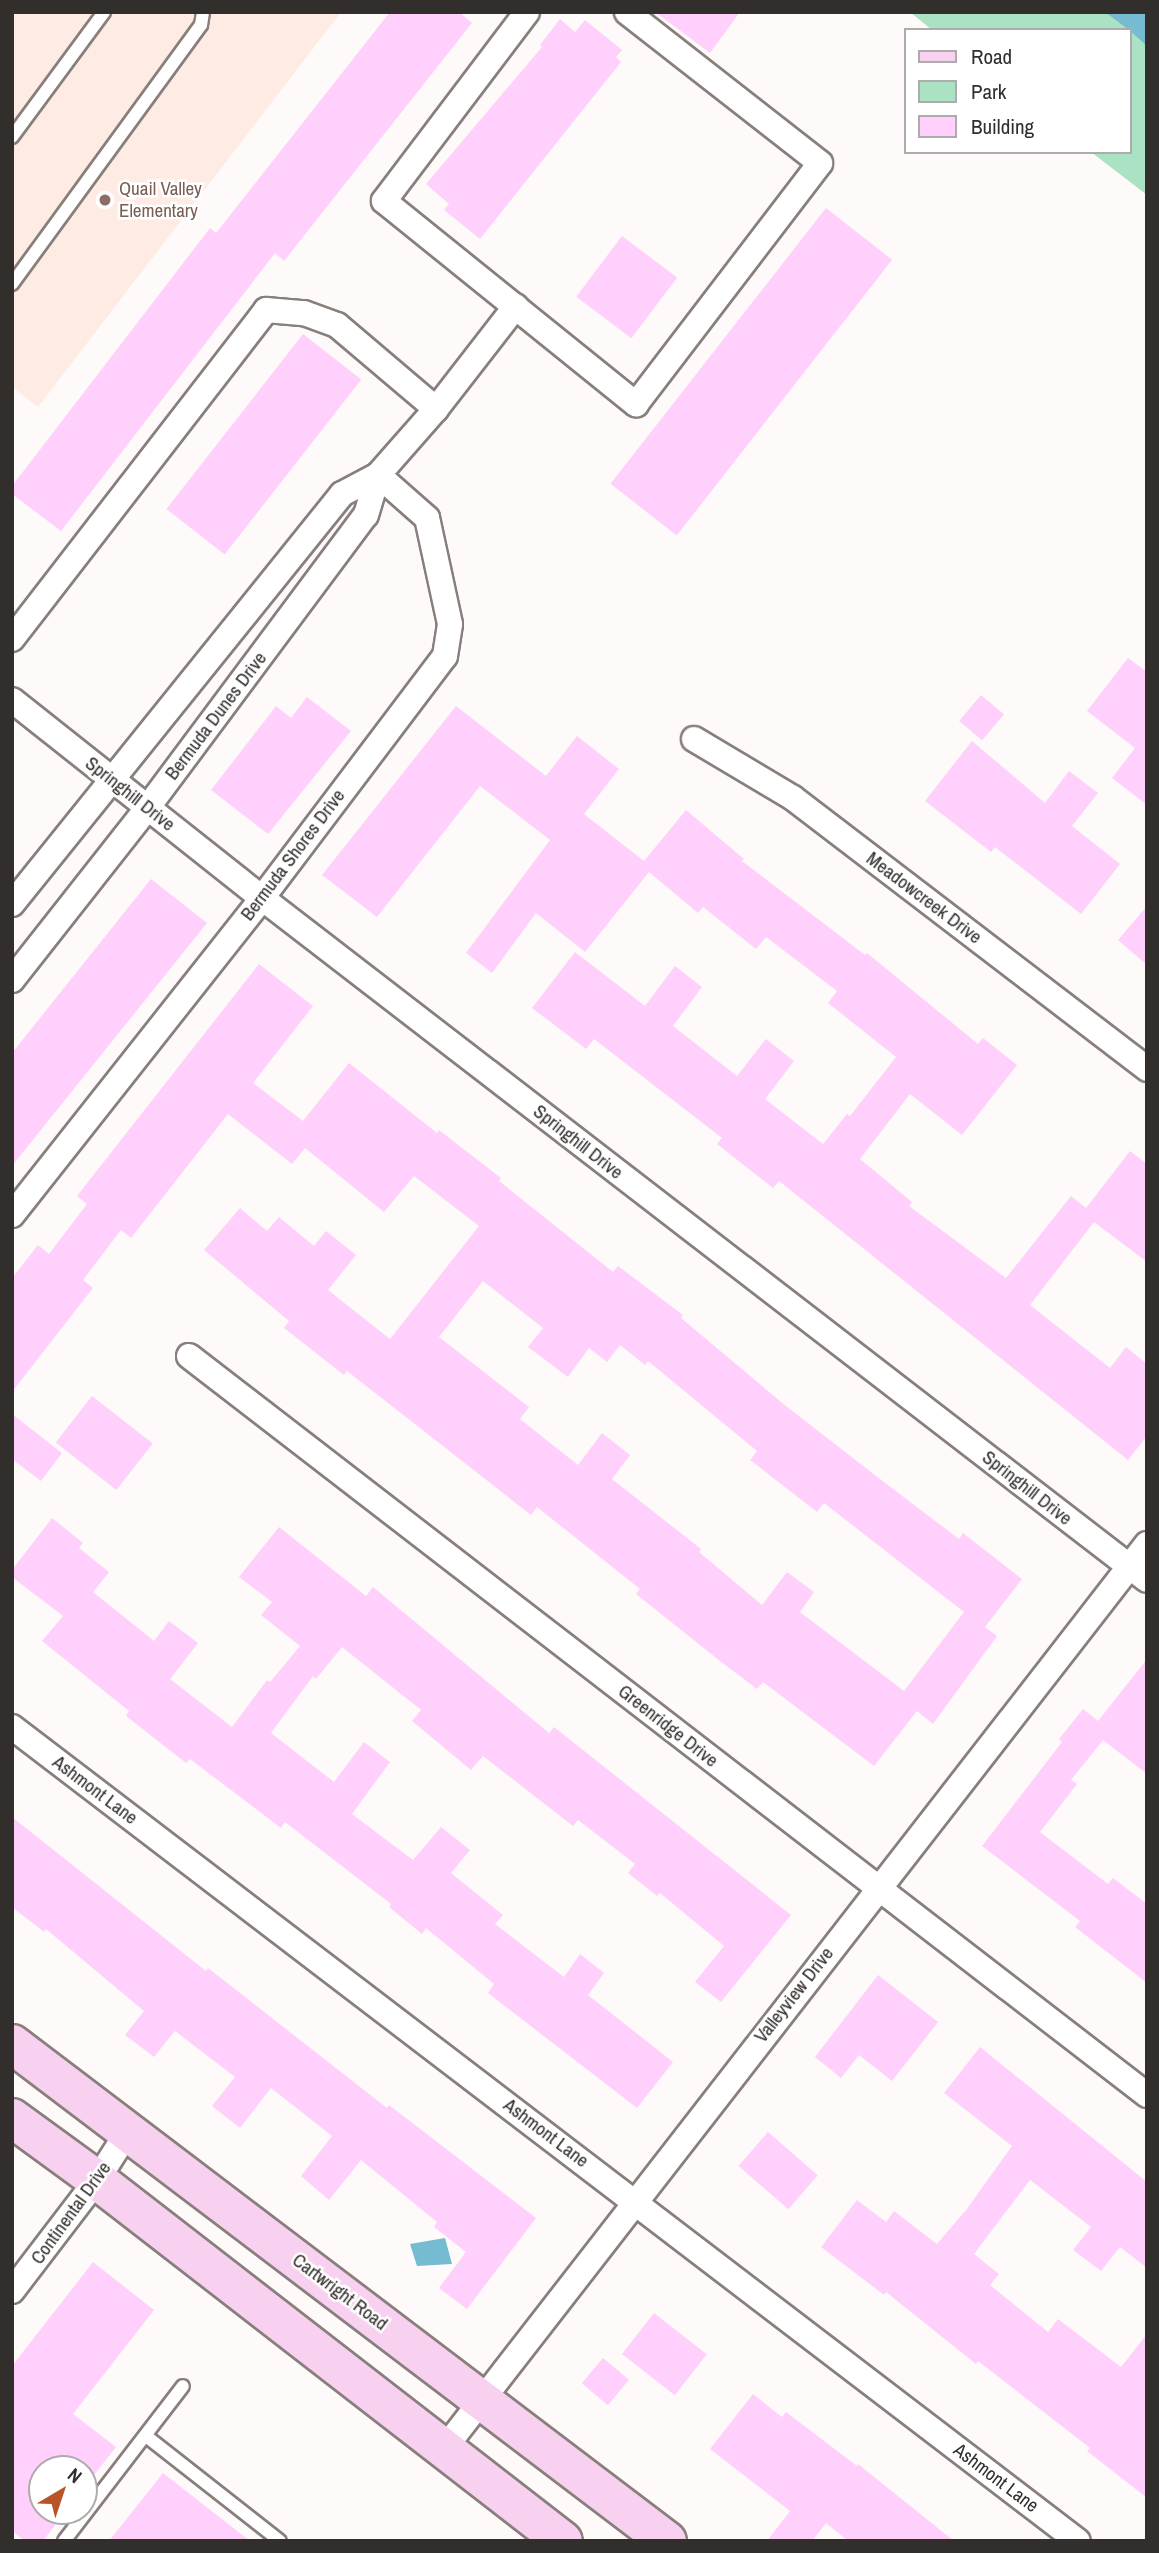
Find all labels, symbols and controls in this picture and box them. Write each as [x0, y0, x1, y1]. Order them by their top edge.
legend [904, 28, 1131, 154]
text: Road [971, 42, 1012, 71]
text: Park [971, 77, 1006, 106]
text: Building [971, 112, 1034, 141]
place label: Quail Valley Elementary [119, 178, 202, 222]
marker: Quail Valley Elementary [97, 192, 113, 208]
street label: Bermuda Dunes Drive [161, 648, 271, 784]
street label: Springhill Drive [81, 752, 179, 836]
street label: Bermuda Shores Drive [236, 785, 350, 925]
street label: Meadowcreek Drive [862, 847, 986, 949]
street label: Springhill Drive [529, 1100, 627, 1184]
street label: Springhill Drive [978, 1446, 1076, 1530]
street label: Greenridge Drive [614, 1680, 722, 1772]
street label: Ashmont Lane [48, 1751, 142, 1829]
street label: Valleyview Drive [750, 1943, 838, 2047]
street label: Ashmont Lane [499, 2094, 593, 2172]
street label: Continental Drive [26, 2157, 116, 2269]
street label: Cartwright Road [288, 2249, 392, 2335]
street label: Ashmont Lane [949, 2439, 1043, 2517]
north arrow [28, 2455, 98, 2525]
text: N [62, 2462, 88, 2489]

